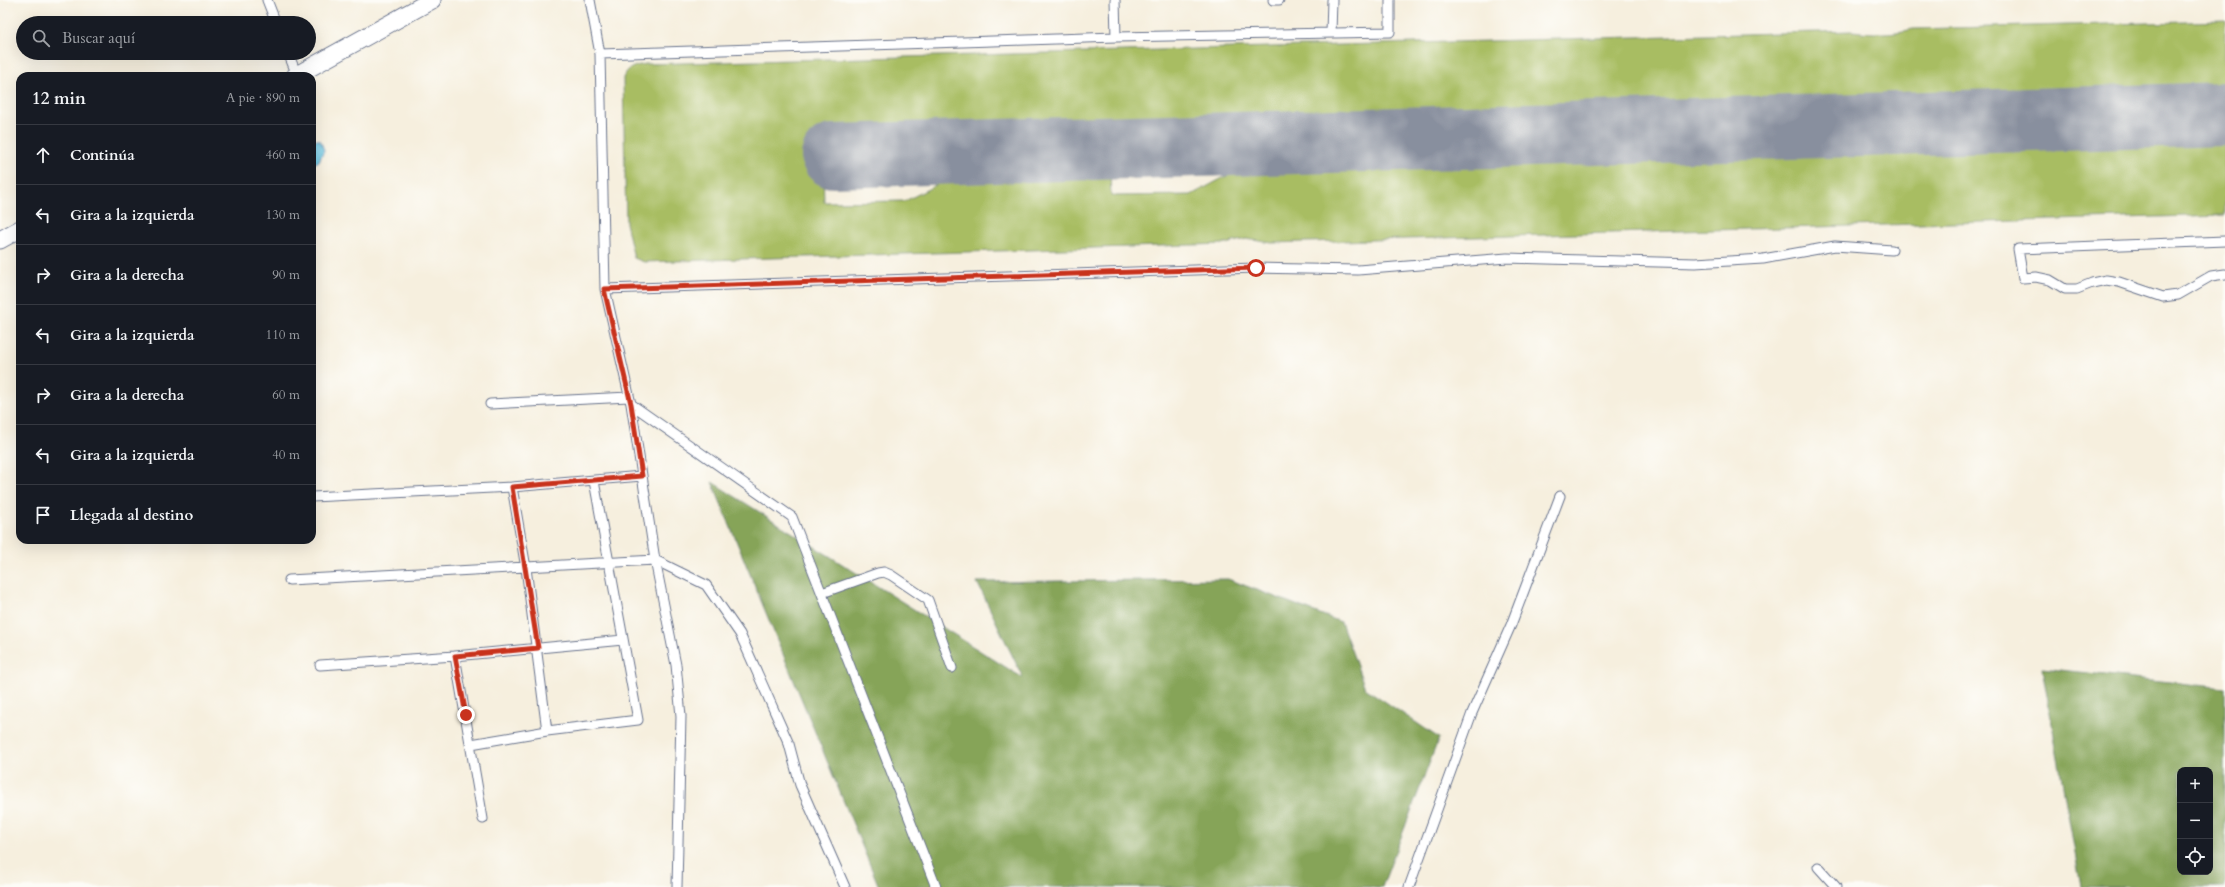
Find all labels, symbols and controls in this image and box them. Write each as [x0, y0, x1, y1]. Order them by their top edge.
search box [16, 16, 316, 60]
icon: search [30, 27, 52, 49]
text: Buscar aquí [62, 28, 135, 48]
text: 12 min [32, 87, 86, 110]
text: A pie · 890 m [226, 89, 300, 107]
icon: ahead [32, 144, 54, 166]
text: Continúa [70, 145, 135, 165]
text: 460 m [266, 146, 300, 164]
icon: left [32, 204, 54, 226]
text: Gira a la izquierda [70, 205, 194, 225]
text: 130 m [266, 206, 300, 224]
route start [1247, 259, 1265, 277]
icon: right [32, 264, 54, 286]
text: Gira a la derecha [70, 265, 184, 285]
text: 90 m [272, 266, 300, 284]
icon: left [32, 324, 54, 346]
text: Gira a la izquierda [70, 325, 194, 345]
text: 110 m [266, 326, 300, 344]
icon: right [32, 384, 54, 406]
text: Gira a la derecha [70, 385, 184, 405]
text: 60 m [272, 386, 300, 404]
icon: left [32, 444, 54, 466]
text: Gira a la izquierda [70, 445, 194, 465]
text: 40 m [272, 446, 300, 464]
icon: arrive [32, 504, 54, 526]
text: Llegada al destino [70, 505, 193, 525]
route end [457, 706, 475, 724]
map controls [2177, 767, 2213, 875]
button: + [2177, 767, 2213, 803]
button: − [2177, 803, 2213, 839]
button: locate [2177, 839, 2213, 875]

